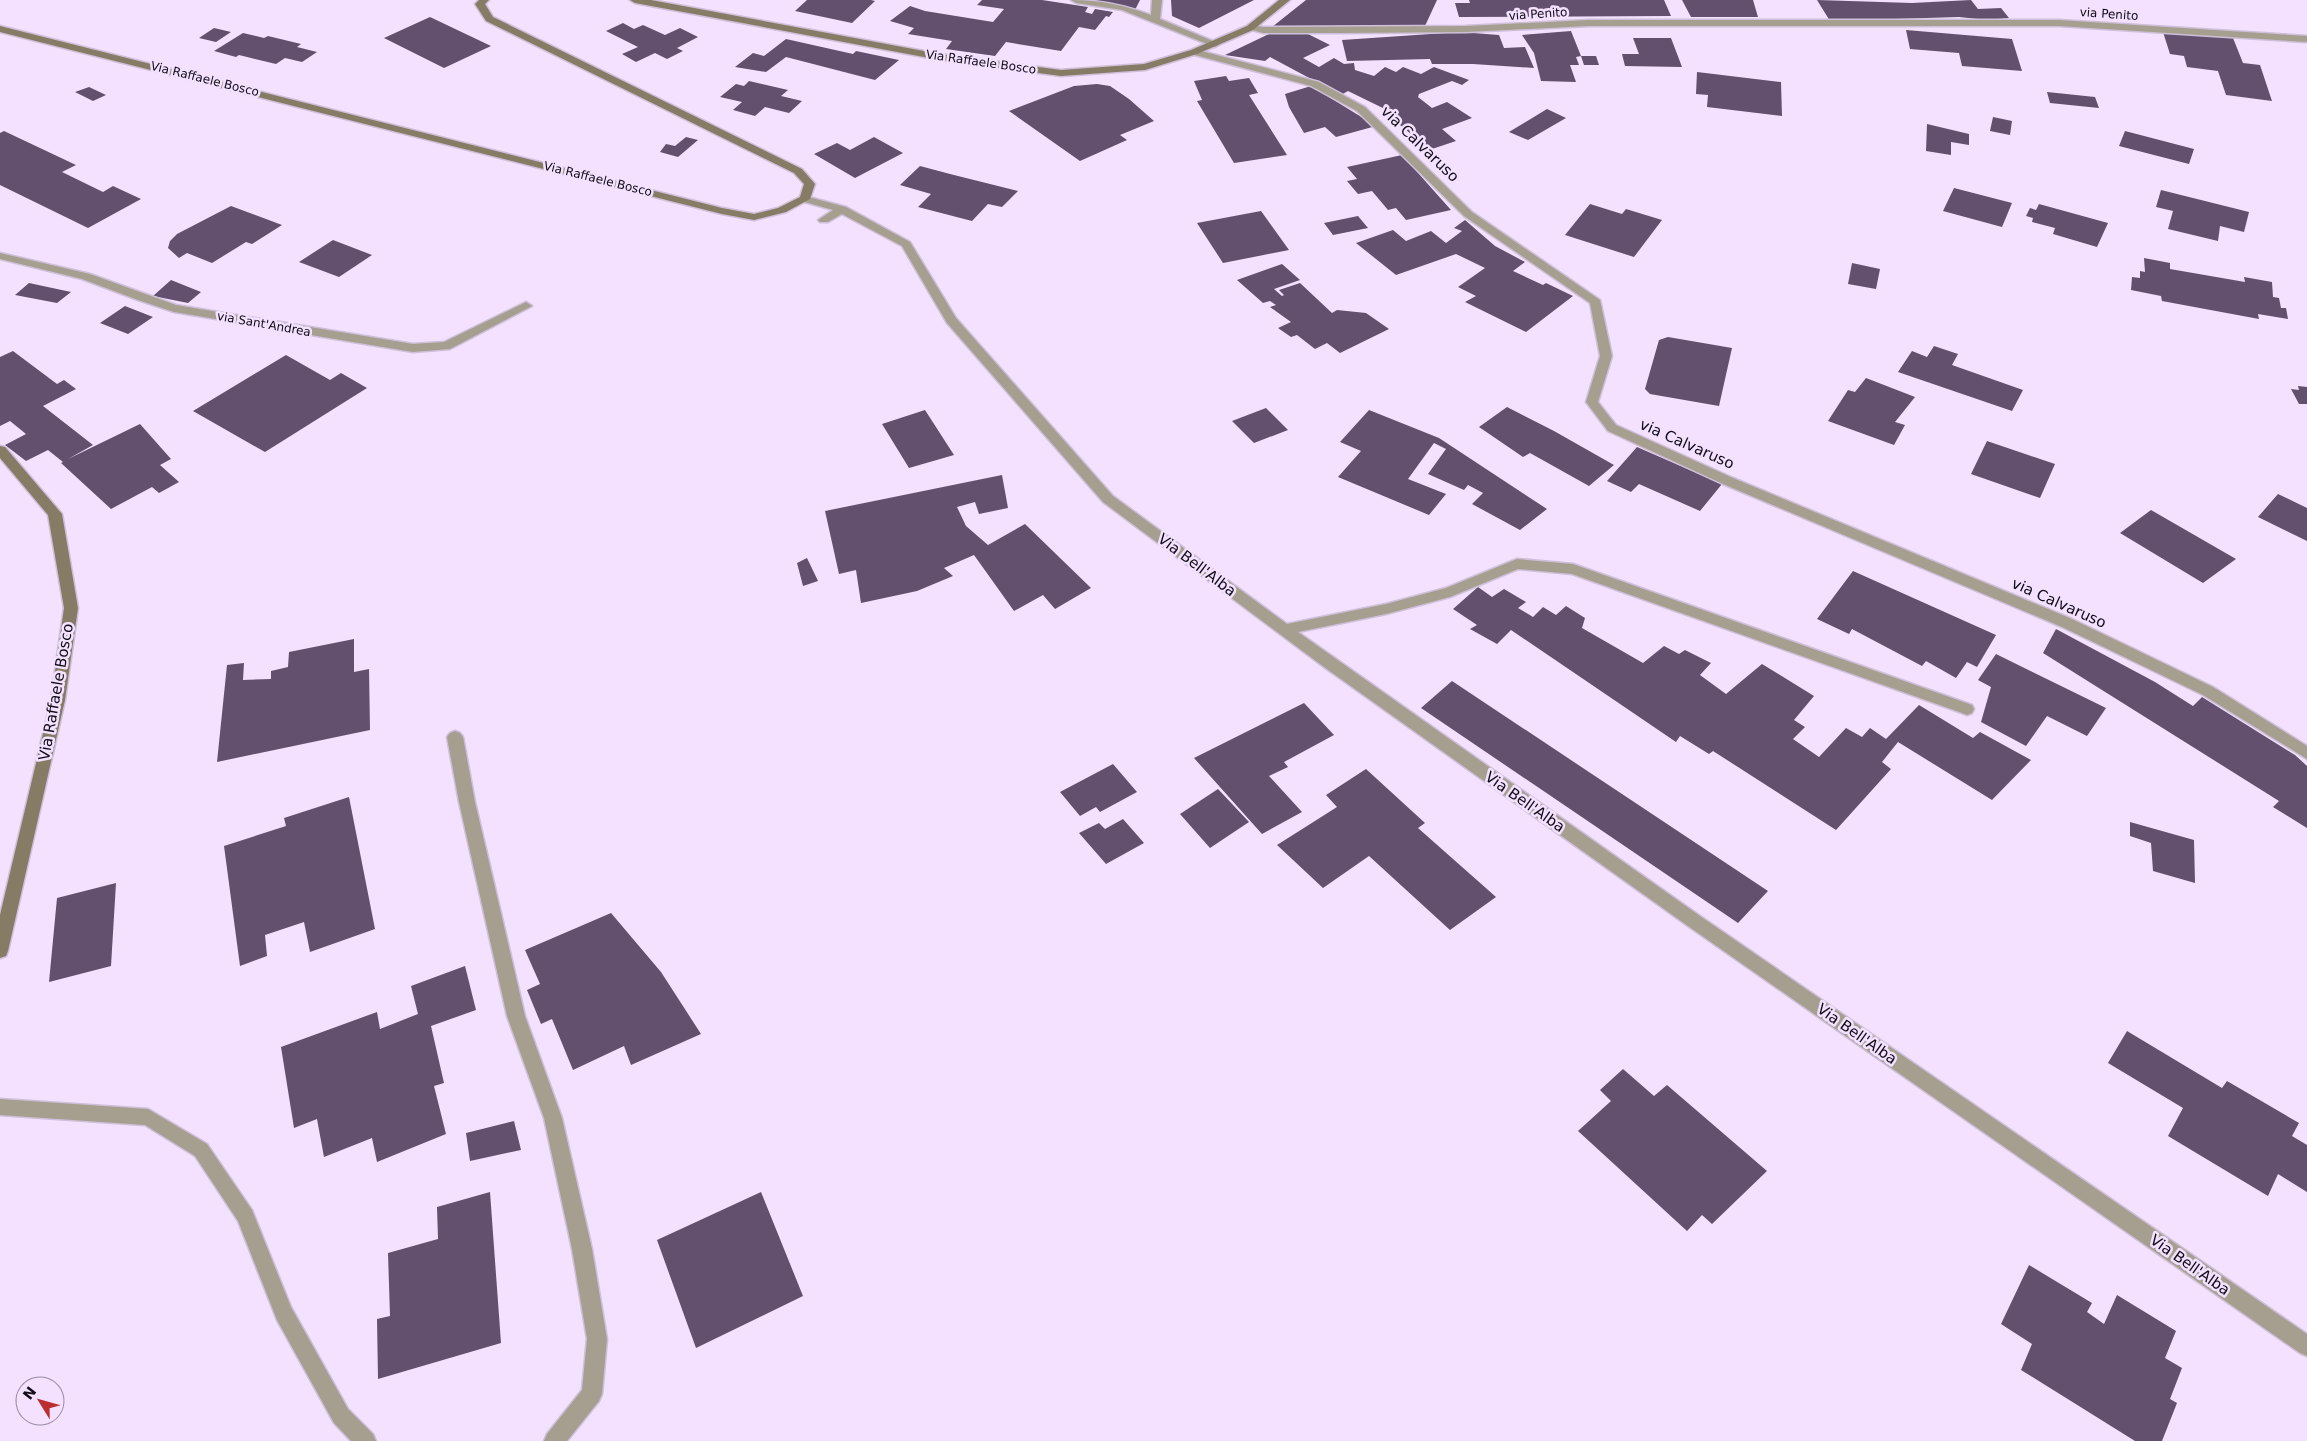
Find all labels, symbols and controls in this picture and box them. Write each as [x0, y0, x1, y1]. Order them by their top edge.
street label: via Penito [1508, 5, 1568, 23]
street label: via Penito [2079, 5, 2139, 23]
street label: Via Raffaele Bosco [925, 47, 1037, 77]
street label: Via Raffaele Bosco [149, 59, 261, 99]
street label: via Calvaruso [1377, 102, 1463, 186]
street label: Via Raffaele Bosco [542, 159, 654, 199]
street label: via Sant'Andrea [216, 309, 312, 339]
street label: via Calvaruso [1637, 415, 1737, 473]
street label: Via Bell'Alba [1154, 530, 1240, 600]
street label: via Calvaruso [2009, 574, 2109, 632]
street label: Via Raffaele Bosco [35, 622, 77, 762]
street label: Via Bell'Alba [1482, 768, 1568, 836]
street label: Via Bell'Alba [1814, 1000, 1900, 1068]
street label: Via Bell'Alba [2147, 1231, 2233, 1299]
north arrow [15, 1376, 65, 1426]
text: N [20, 1384, 40, 1403]

